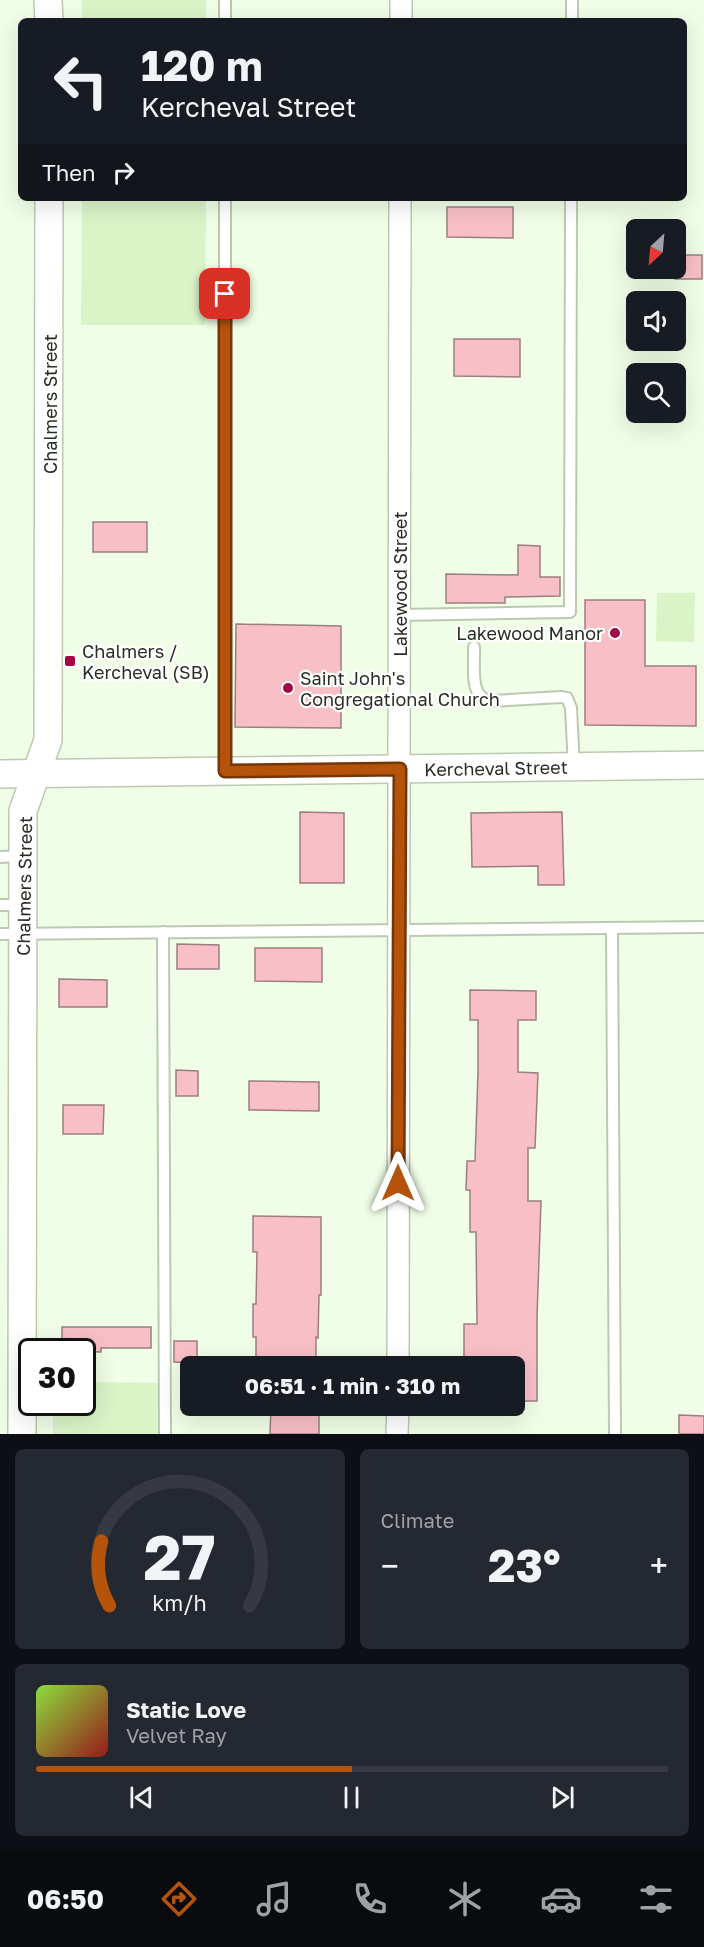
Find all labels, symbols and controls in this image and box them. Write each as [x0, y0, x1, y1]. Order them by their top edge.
text: 120 m [141, 40, 263, 90]
icon: left [42, 42, 120, 120]
text: Kercheval Street [141, 91, 356, 123]
icon: right [107, 156, 140, 189]
text: Then [42, 159, 95, 186]
north arrow [626, 219, 686, 279]
map controls [626, 219, 686, 423]
pin [199, 268, 250, 319]
icon: arrive [208, 277, 241, 310]
button: sound [626, 291, 686, 351]
street label: Chalmers Street [39, 334, 61, 474]
button: search [626, 363, 686, 423]
street label: Lakewood Street [389, 511, 411, 657]
place label: Lakewood Manor [456, 622, 603, 644]
marker: Lakewood Manor [608, 626, 622, 640]
place label: Chalmers / Kercheval (SB) [82, 640, 210, 683]
marker: Chalmers / Kercheval (SB) [63, 654, 77, 668]
place label: Saint John's Congregational Church [300, 667, 500, 710]
marker: Saint John's Congregational Church [281, 681, 295, 695]
street label: Kercheval Street [424, 756, 568, 780]
street label: Chalmers Street [12, 816, 36, 956]
position arrow [366, 1151, 430, 1215]
speed limit sign: 30 [18, 1338, 96, 1416]
text: 06:51 · 1 min · 310 m [245, 1372, 460, 1399]
text: Climate [381, 1508, 454, 1532]
text: 27 [144, 1519, 216, 1594]
text: 23° [488, 1538, 560, 1592]
text: − [381, 1546, 399, 1585]
text: + [650, 1546, 668, 1585]
text: km/h [152, 1590, 207, 1616]
text: Static Love [126, 1696, 246, 1723]
text: Velvet Ray [126, 1723, 227, 1747]
icon: previous [125, 1781, 158, 1814]
icon: pause [335, 1781, 368, 1814]
icon: next [546, 1781, 579, 1814]
icon: directions [158, 1878, 200, 1920]
icon: music [253, 1878, 295, 1920]
icon: phone [349, 1878, 391, 1920]
icon: climate [444, 1878, 486, 1920]
icon: car [540, 1878, 582, 1920]
icon: filters [635, 1878, 677, 1920]
text: 06:50 [27, 1883, 104, 1915]

